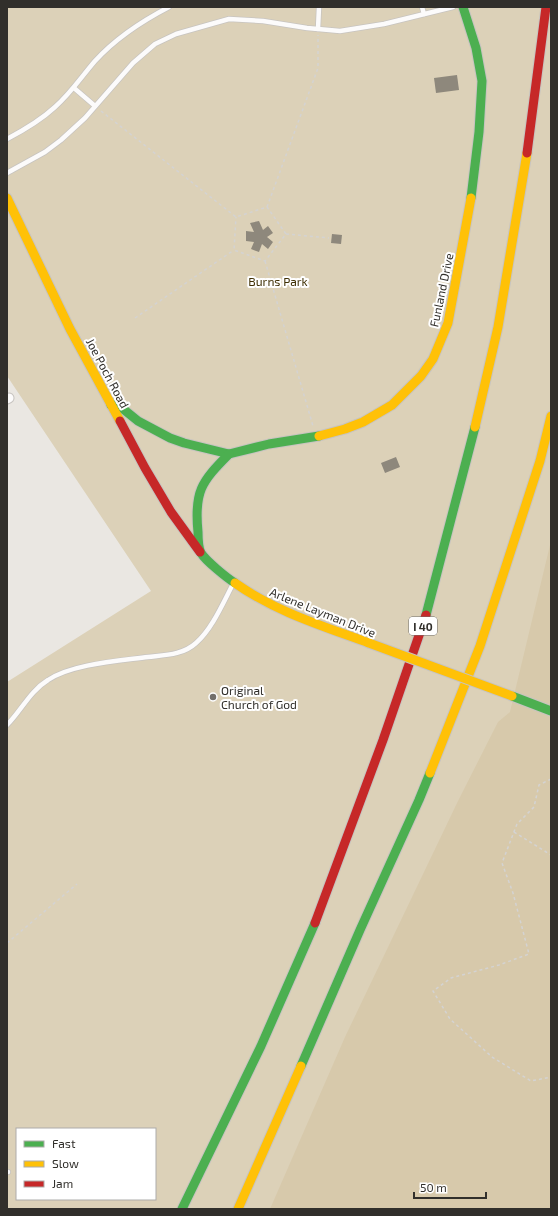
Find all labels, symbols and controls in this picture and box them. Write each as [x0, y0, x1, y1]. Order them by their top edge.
street label: Funland Drive [426, 252, 456, 328]
park label: Burns Park [248, 274, 308, 288]
street label: Joe Poch Road [84, 336, 132, 410]
street label: Arlene Layman Drive [268, 584, 378, 640]
road number: I 40 [409, 617, 437, 635]
place label: Original Church of God [221, 683, 297, 711]
marker: Original Church of God [208, 692, 218, 702]
legend [16, 1128, 156, 1200]
text: Fast [52, 1136, 76, 1150]
text: Slow [52, 1156, 79, 1170]
scale bar [414, 1174, 486, 1200]
text: Jam [52, 1176, 73, 1190]
text: 50 m [420, 1180, 447, 1194]

